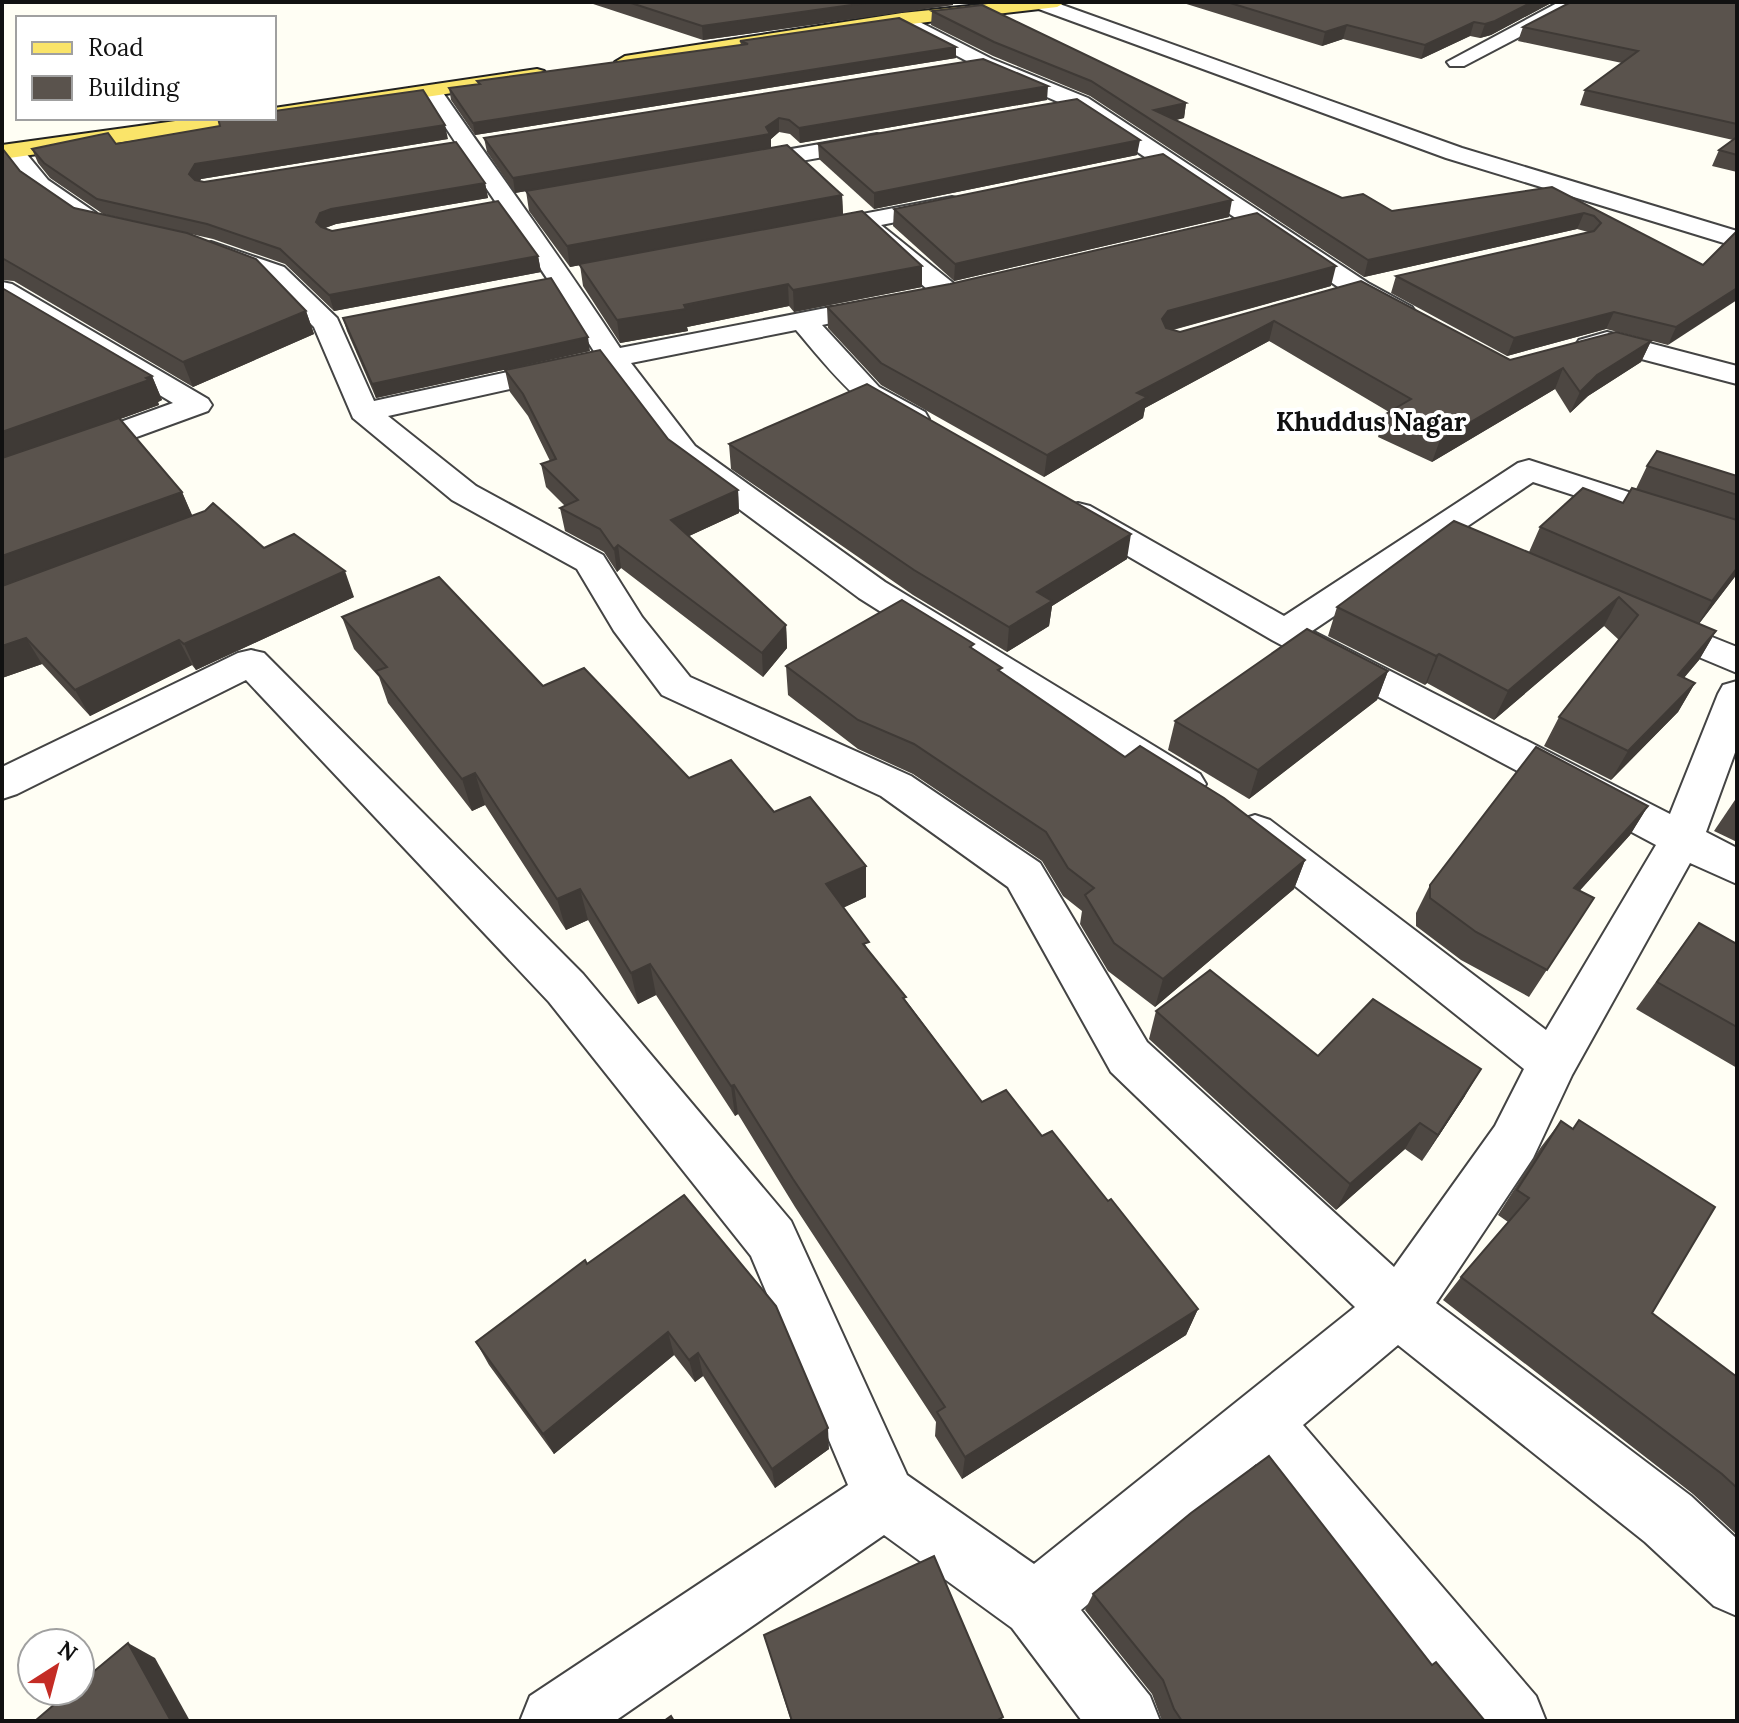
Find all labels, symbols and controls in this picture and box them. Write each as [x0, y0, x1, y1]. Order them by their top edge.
legend [16, 16, 276, 120]
text: Road [88, 32, 144, 63]
text: Building [88, 72, 180, 103]
district label: Khuddus Nagar [1276, 405, 1467, 438]
north arrow [16, 1627, 96, 1707]
text: N [53, 1634, 83, 1667]

